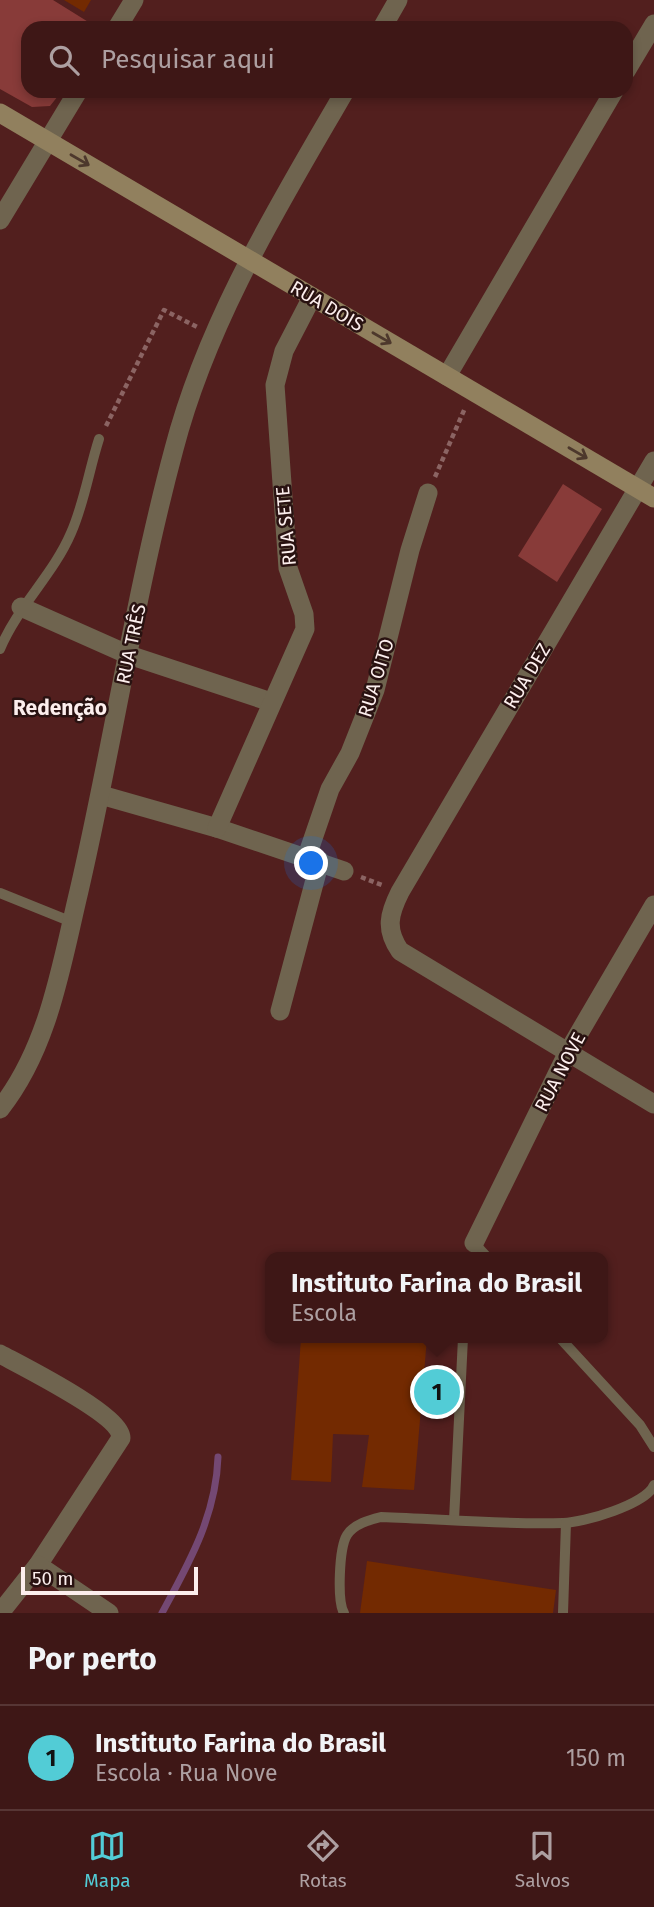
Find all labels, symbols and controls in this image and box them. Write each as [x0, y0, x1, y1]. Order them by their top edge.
search box [21, 21, 633, 98]
icon: search [45, 41, 83, 79]
text: Pesquisar aqui [101, 44, 275, 75]
one-way arrow [69, 154, 90, 167]
street label: RUA DOIS [286, 276, 368, 336]
one-way arrow [371, 331, 391, 345]
one-way arrow [567, 446, 587, 460]
street label: RUA SETE [271, 485, 301, 567]
street label: RUA TRÊS [111, 602, 151, 686]
street label: RUA OITO [353, 636, 399, 720]
street label: RUA DEZ [499, 639, 555, 713]
district label: Redenção [13, 695, 107, 721]
your location [294, 846, 328, 880]
street label: RUA NOVE [530, 1028, 590, 1116]
popup [265, 1252, 608, 1343]
text: Instituto Farina do Brasil [291, 1268, 582, 1299]
text: Escola [291, 1299, 357, 1327]
pin: 1 [414, 1366, 460, 1418]
scale bar [21, 1564, 198, 1596]
text: 50 m [32, 1567, 73, 1590]
text: Por perto [28, 1641, 157, 1677]
text: Instituto Farina do Brasil [95, 1728, 386, 1759]
text: 1 [46, 1744, 56, 1772]
text: 150 m [566, 1744, 626, 1772]
text: Escola · Rua Nove [95, 1759, 277, 1787]
tab: Mapa [84, 1827, 131, 1892]
tab: Rotas [299, 1827, 347, 1892]
tab: Salvos [515, 1827, 570, 1892]

